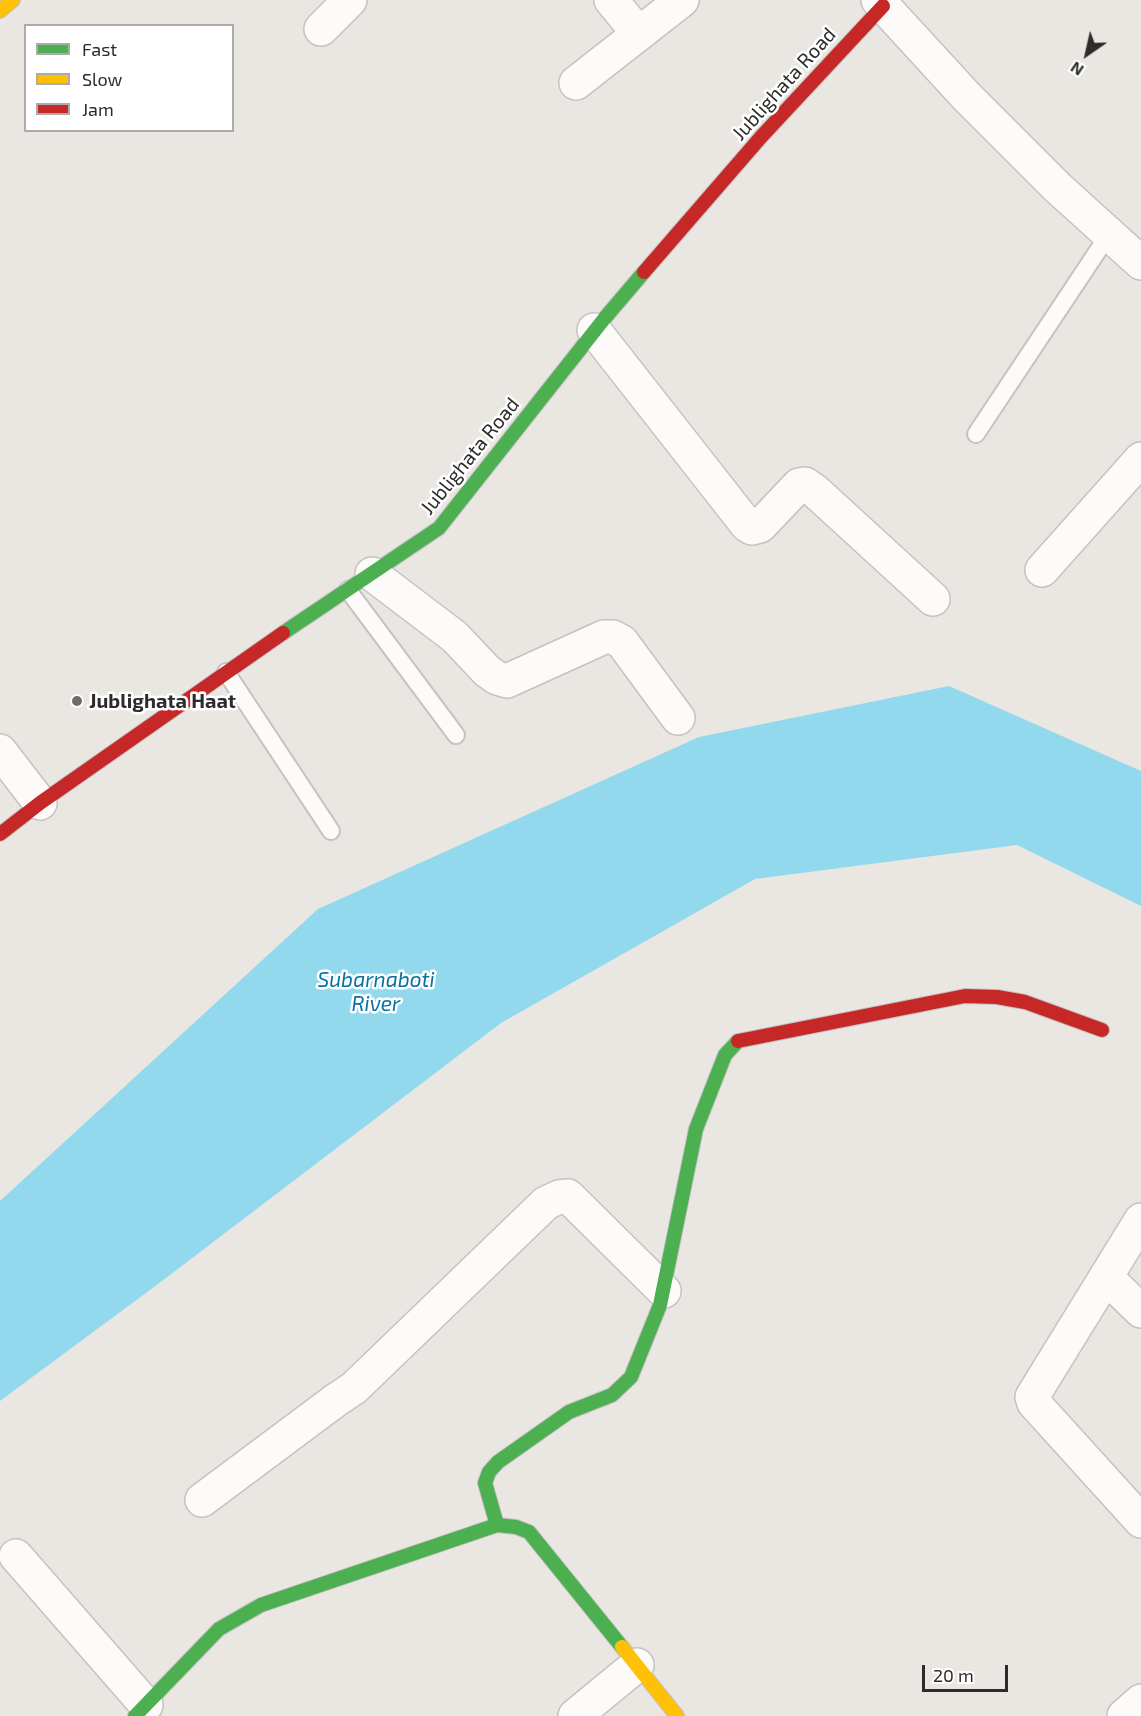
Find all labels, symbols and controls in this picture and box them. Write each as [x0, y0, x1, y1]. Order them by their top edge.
street label: Jublighata Road [727, 23, 841, 145]
legend [24, 24, 234, 132]
north arrow [1057, 24, 1117, 84]
text: Fast [82, 38, 117, 60]
text: N [1067, 58, 1087, 80]
text: Slow [82, 68, 122, 90]
text: Jam [82, 98, 114, 120]
street label: Jublighata Road [416, 393, 524, 519]
place label: Jublighata Haat [89, 689, 236, 713]
marker: Jublighata Haat [70, 694, 84, 708]
water label: Subarnaboti River [317, 967, 435, 1017]
scale bar [925, 1653, 1010, 1691]
text: 20 m [933, 1664, 974, 1686]

